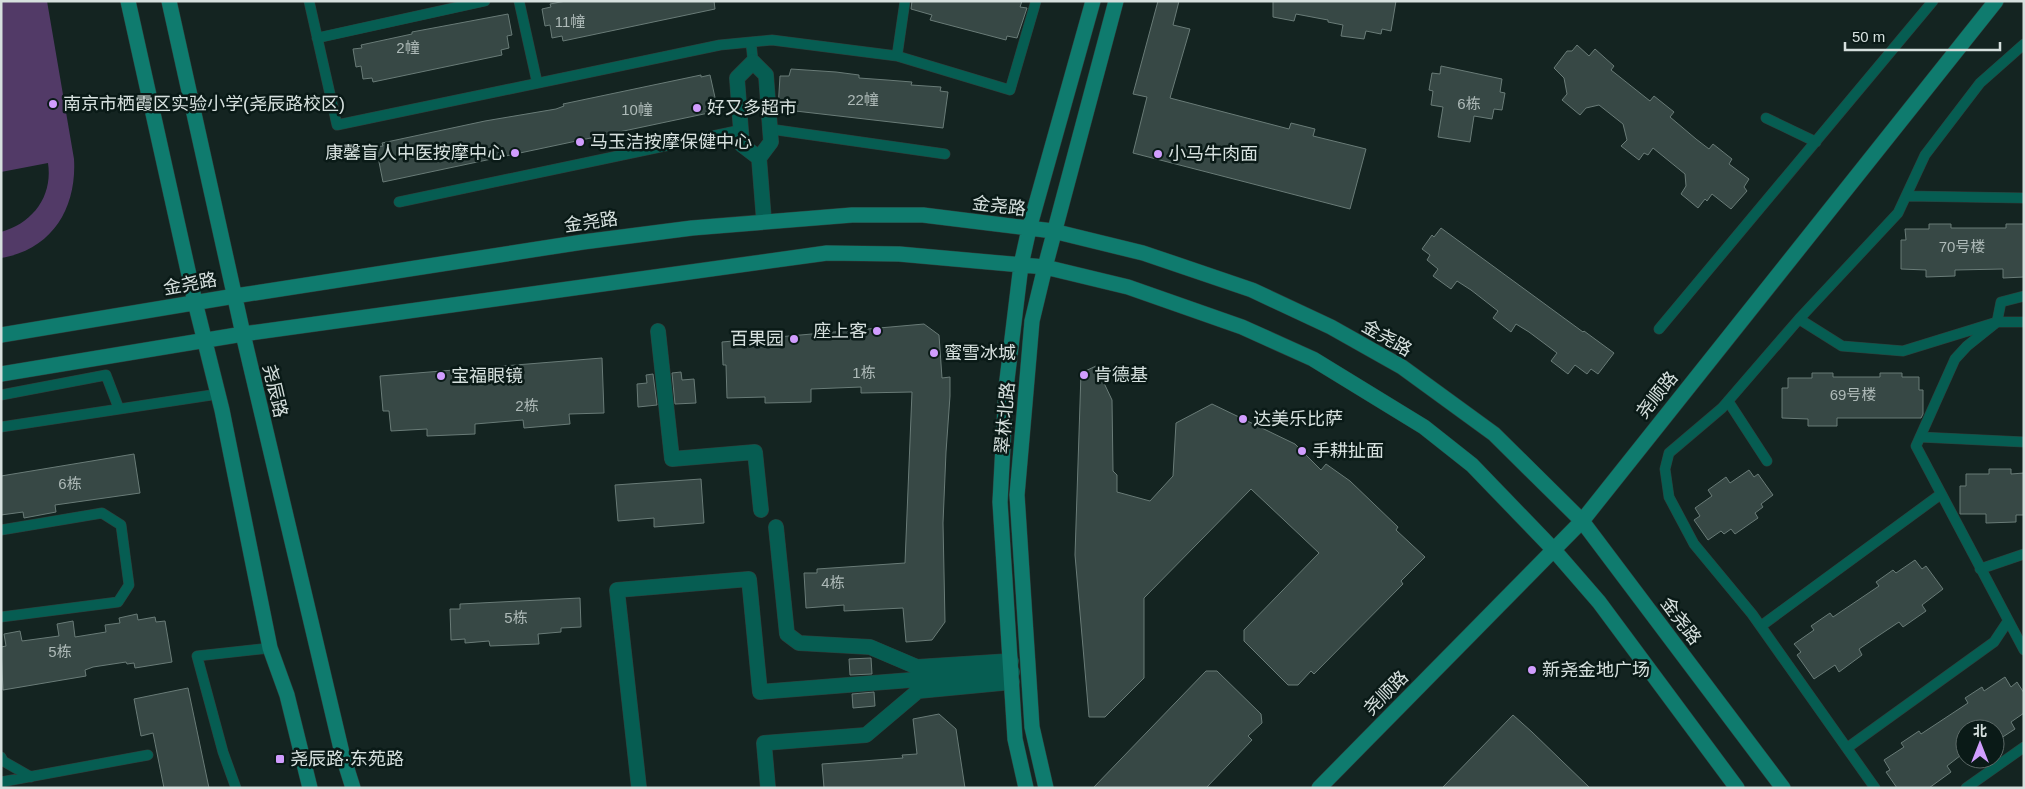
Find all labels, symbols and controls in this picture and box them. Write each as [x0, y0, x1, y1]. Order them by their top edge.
house number: 11幢 [555, 13, 585, 30]
scale bar [1845, 20, 2000, 52]
text: 50 m [1852, 28, 1885, 45]
house number: 2幢 [396, 39, 420, 56]
house number: 22幢 [847, 91, 879, 108]
place label: 南京市栖霞区实验小学(尧辰路校区) [63, 94, 345, 114]
house number: 6栋 [1457, 95, 1481, 112]
marker: 南京市栖霞区实验小学(尧辰路校区) [47, 98, 59, 110]
place label: 好又多超市 [707, 98, 797, 118]
house number: 10幢 [621, 101, 653, 118]
marker: 好又多超市 [691, 102, 703, 114]
place label: 马玉洁按摩保健中心 [590, 132, 752, 152]
marker: 马玉洁按摩保健中心 [574, 136, 586, 148]
place label: 康馨盲人中医按摩中心 [325, 143, 505, 163]
place label: 小马牛肉面 [1168, 144, 1258, 164]
marker: 康馨盲人中医按摩中心 [509, 147, 521, 159]
marker: 小马牛肉面 [1152, 148, 1164, 160]
street label: 金尧路 [971, 193, 1027, 219]
street label: 金尧路 [563, 208, 619, 236]
house number: 70号楼 [1939, 238, 1985, 255]
street label: 金尧路 [162, 269, 218, 299]
street label: 金尧路 [1359, 316, 1415, 360]
place label: 座上客 [813, 321, 867, 341]
marker: 座上客 [871, 325, 883, 337]
place label: 百果园 [730, 329, 784, 349]
marker: 百果园 [788, 333, 800, 345]
place label: 蜜雪冰城 [944, 343, 1016, 363]
marker: 蜜雪冰城 [928, 347, 940, 359]
street label: 尧辰路 [259, 362, 291, 420]
house number: 1栋 [852, 364, 876, 381]
place label: 肯德基 [1094, 365, 1148, 385]
place label: 宝福眼镜 [451, 366, 523, 386]
street label: 尧顺路 [1632, 368, 1682, 422]
marker: 肯德基 [1078, 369, 1090, 381]
marker: 宝福眼镜 [435, 370, 447, 382]
street label: 翠林北路 [992, 381, 1018, 455]
house number: 69号楼 [1830, 386, 1876, 403]
house number: 2栋 [515, 397, 539, 414]
place label: 达美乐比萨 [1253, 409, 1343, 429]
marker: 达美乐比萨 [1237, 413, 1249, 425]
place label: 手耕扯面 [1312, 441, 1384, 461]
marker: 手耕扯面 [1296, 445, 1308, 457]
house number: 6栋 [58, 475, 82, 492]
house number: 4栋 [821, 574, 845, 591]
street label: 金尧路 [1657, 593, 1705, 649]
house number: 5栋 [504, 609, 528, 626]
house number: 5栋 [48, 643, 72, 660]
place label: 新尧金地广场 [1542, 660, 1650, 680]
marker: 新尧金地广场 [1526, 664, 1538, 676]
street label: 尧顺路 [1360, 667, 1412, 719]
north arrow [1955, 719, 2005, 769]
text: 北 [1973, 723, 1987, 739]
place label: 尧辰路·东苑路 [290, 749, 404, 769]
marker: 尧辰路·东苑路 [274, 753, 286, 765]

